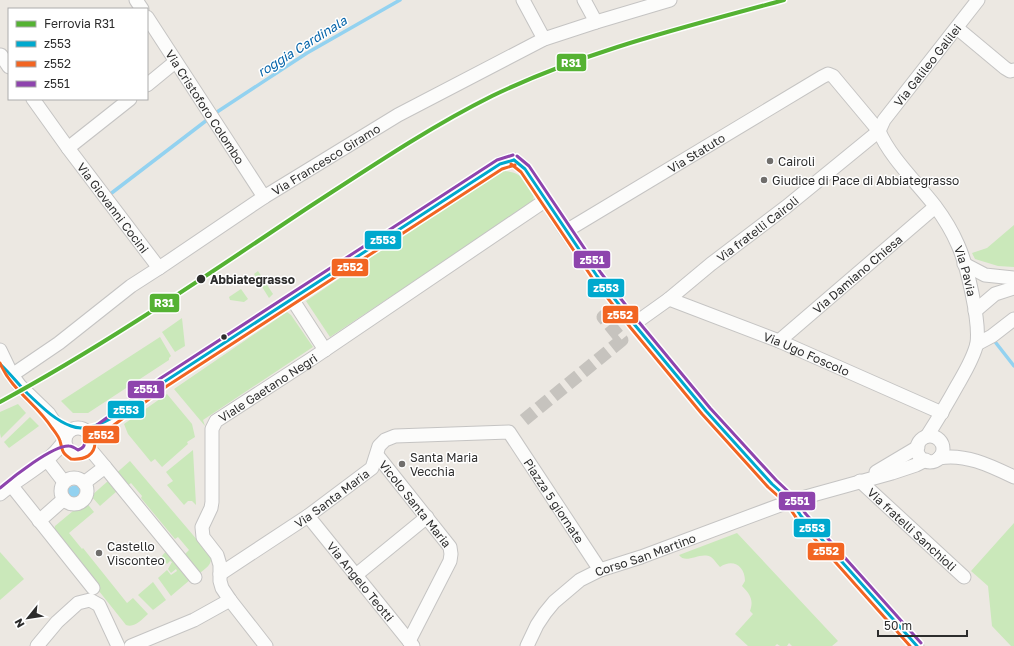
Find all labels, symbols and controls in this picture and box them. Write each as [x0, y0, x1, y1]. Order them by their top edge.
legend [8, 8, 148, 100]
water label: roggia Cardinala [254, 12, 350, 80]
text: Ferrovia R31 [44, 16, 115, 31]
street label: Via Galileo Galilei [890, 21, 964, 109]
text: z553 [44, 36, 71, 51]
street label: Via Cristoforo Colombo [163, 47, 248, 167]
line badge: R31 [556, 53, 587, 72]
text: z552 [44, 56, 71, 71]
text: R31 [561, 56, 581, 69]
text: z551 [44, 76, 70, 91]
street label: Via Francesco Giramo [269, 120, 383, 198]
street label: Via Statuto [665, 130, 728, 176]
place label: Cairoli [778, 154, 815, 169]
marker: Cairoli [765, 156, 775, 166]
street label: Via Giovanni Cocini [74, 160, 152, 256]
place label: Giudice di Pace di Abbiategrasso [772, 173, 959, 188]
marker: Giudice di Pace di Abbiategrasso [759, 175, 769, 185]
street label: Via fratelli Cairoli [713, 192, 801, 265]
line badge: z553 [364, 230, 402, 250]
street label: Via Damiano Chiesa [809, 231, 905, 317]
text: z553 [370, 233, 396, 246]
street label: Via Pavia [952, 243, 980, 298]
line badge: z551 [573, 250, 611, 269]
text: z551 [580, 253, 605, 266]
line badge: z552 [331, 258, 369, 277]
text: z552 [337, 260, 363, 273]
place label: Abbiategrasso [210, 272, 295, 287]
marker: Abbiategrasso [195, 273, 207, 285]
line badge: z553 [587, 278, 625, 298]
text: z553 [593, 281, 619, 294]
line badge: R31 [149, 293, 180, 313]
text: R31 [154, 296, 174, 309]
line badge: z552 [602, 305, 639, 324]
text: z552 [607, 308, 633, 321]
street label: Via Ugo Foscolo [761, 328, 852, 379]
unlabelled marker [219, 332, 229, 342]
street label: Viale Gaetano Negri [215, 350, 320, 425]
line badge: z551 [127, 380, 165, 399]
text: z551 [134, 382, 159, 395]
line badge: z553 [107, 400, 145, 419]
text: z553 [113, 403, 139, 416]
line badge: z552 [82, 425, 120, 444]
text: z552 [88, 428, 114, 441]
place label: Santa Maria Vecchia [410, 450, 478, 479]
street label: Piazza 5 giornate [521, 455, 588, 546]
street label: Vicolo Santa Maria [376, 457, 455, 550]
marker: Santa Maria Vecchia [397, 459, 407, 469]
street label: Via Santa Maria [291, 465, 372, 531]
street label: Via fratelli Sanchioli [865, 484, 960, 574]
line badge: z551 [778, 491, 816, 511]
text: z551 [785, 494, 810, 507]
line badge: z553 [793, 518, 831, 538]
text: z553 [799, 521, 825, 534]
street label: Corso San Martino [592, 530, 698, 579]
street label: Via Angelo Teotti [324, 538, 397, 624]
place label: Castello Visconteo [107, 539, 165, 568]
line badge: z552 [807, 542, 845, 561]
text: z552 [813, 544, 839, 557]
marker: Castello Visconteo [94, 548, 104, 558]
north arrow [8, 598, 48, 638]
scale bar [878, 612, 967, 638]
text: N [11, 616, 27, 630]
text: 50 m [884, 618, 912, 633]

